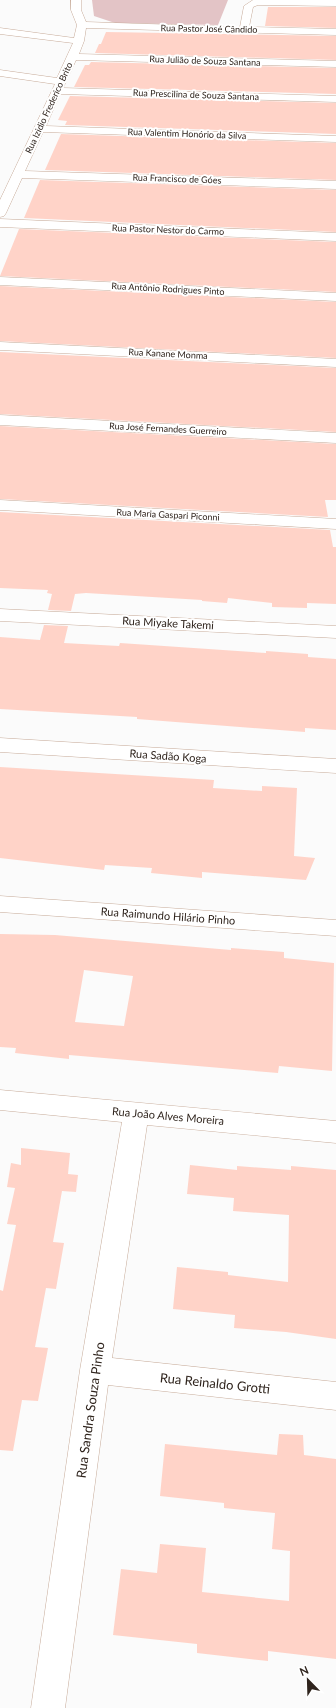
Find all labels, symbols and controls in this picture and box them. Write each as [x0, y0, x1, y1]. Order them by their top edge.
street label: Rua Pastor José Cândido [160, 22, 258, 35]
street label: Rua Julião de Souza Santana [149, 53, 261, 68]
street label: Rua Izidio Frederico Brito [23, 60, 75, 155]
street label: Rua Prescilina de Souza Santana [133, 87, 259, 102]
street label: Rua Valentim Honório da Silva [128, 126, 247, 141]
street label: Rua Francisco de Góes [132, 171, 222, 186]
street label: Rua Pastor Nestor do Carmo [112, 222, 224, 237]
street label: Rua Antônio Rodrigues Pinto [111, 280, 225, 297]
street label: Rua Kanane Monma [128, 346, 208, 361]
street label: Rua José Fernandes Guerreiro [109, 420, 227, 437]
street label: Rua Maria Gaspari Piconni [116, 506, 220, 523]
street label: Rua Miyake Takemi [122, 614, 215, 631]
street label: Rua Sadão Koga [129, 746, 207, 765]
street label: Rua Raimundo Hilário Pinho [100, 904, 236, 927]
street label: Rua João Alves Moreira [111, 1104, 225, 1127]
street label: Rua Sandra Souza Pinho [73, 1341, 107, 1479]
street label: Rua Reinaldo Grotti [159, 1369, 271, 1397]
north arrow [288, 1660, 328, 1700]
text: N [297, 1663, 310, 1678]

